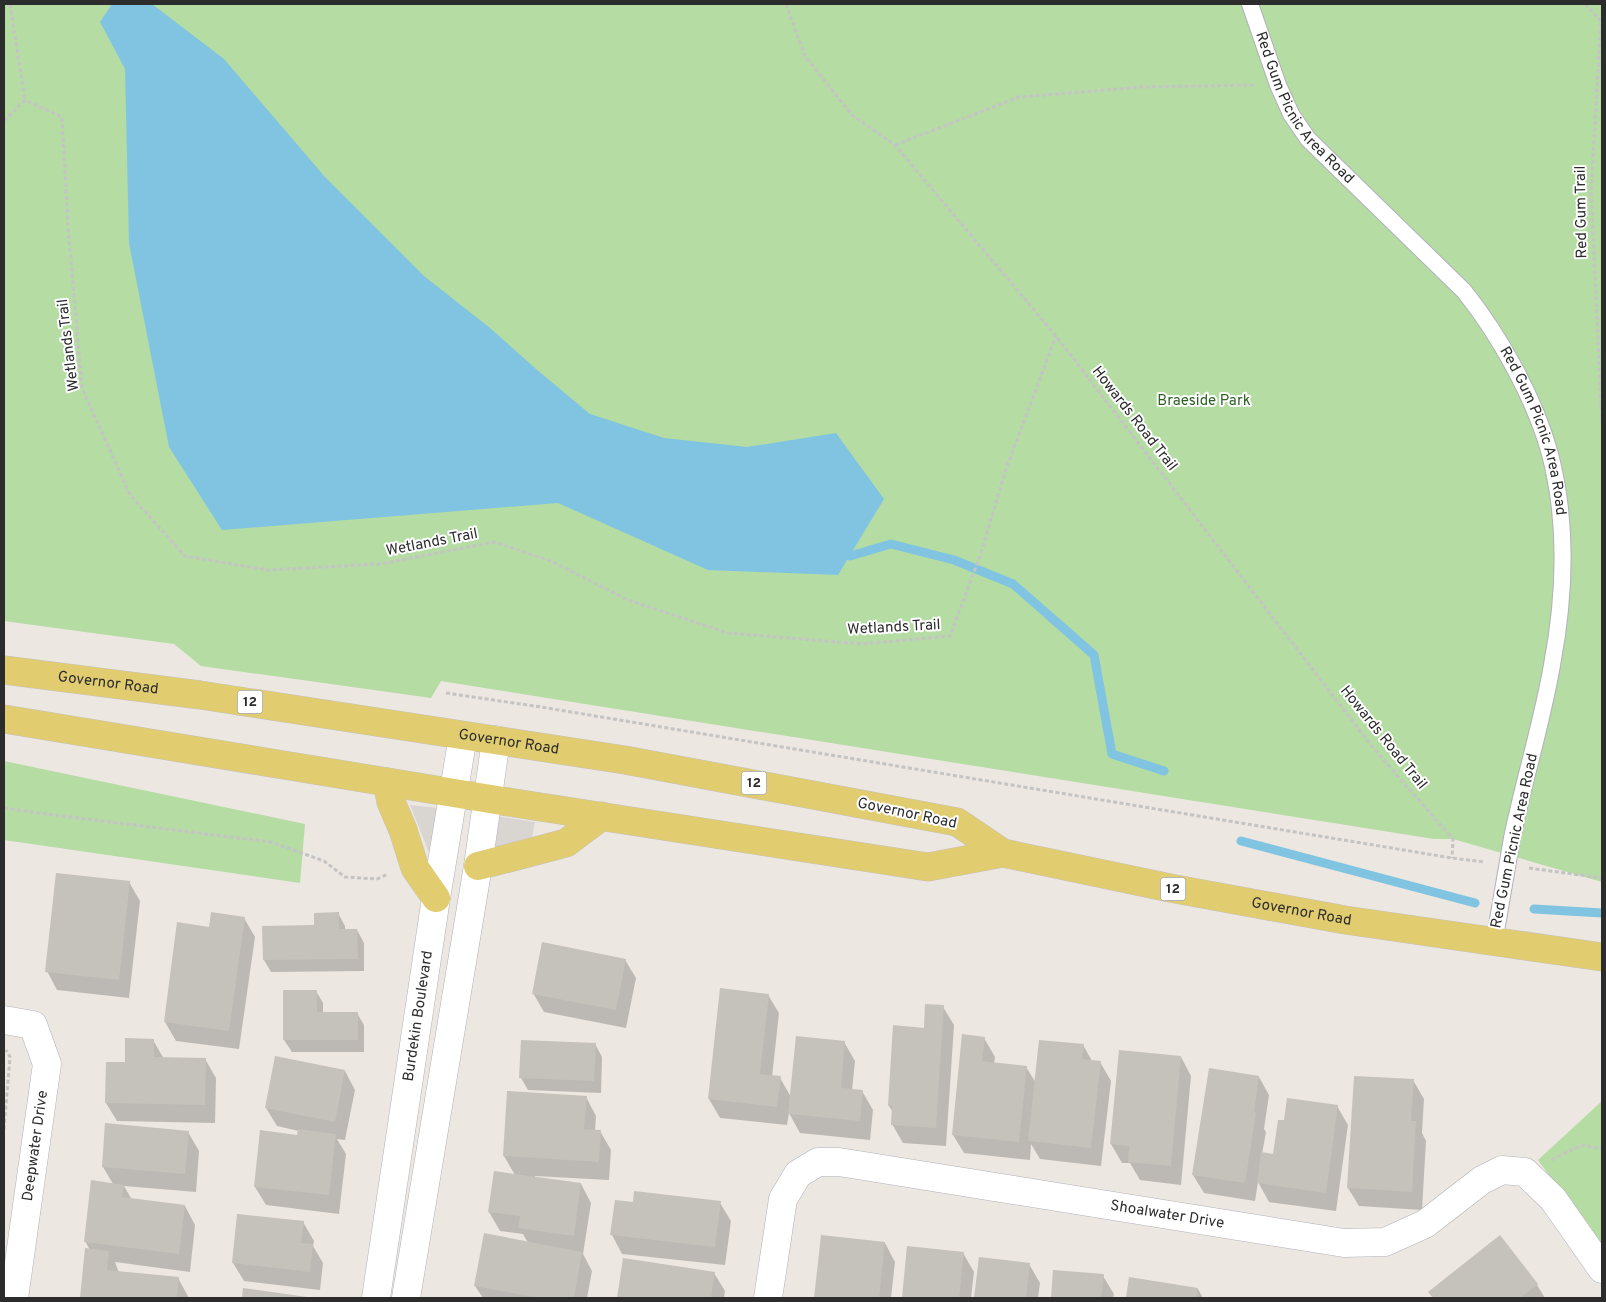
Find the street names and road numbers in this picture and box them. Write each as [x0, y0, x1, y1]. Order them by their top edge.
street label: Red Gum Picnic Area Road [1251, 29, 1358, 188]
street label: Red Gum Trail [1572, 165, 1592, 259]
street label: Wetlands Trail [54, 298, 84, 392]
street label: Red Gum Picnic Area Road [1495, 343, 1570, 516]
street label: Howards Road Trail [1087, 363, 1181, 475]
street label: Wetlands Trail [384, 525, 480, 561]
street label: Wetlands Trail [847, 616, 941, 640]
street label: Governor Road [57, 667, 160, 699]
street label: Howards Road Trail [1335, 682, 1431, 794]
road number: 12 [238, 690, 262, 714]
street label: Governor Road [457, 725, 560, 759]
street label: Red Gum Picnic Area Road [1487, 752, 1543, 930]
road number: 12 [742, 771, 766, 794]
street label: Governor Road [856, 794, 958, 834]
road number: 12 [1160, 878, 1186, 901]
street label: Governor Road [1250, 894, 1353, 930]
street label: Burdekin Boulevard [399, 949, 437, 1083]
street label: Deepwater Drive [19, 1089, 53, 1203]
street label: Shoalwater Drive [1109, 1196, 1225, 1233]

